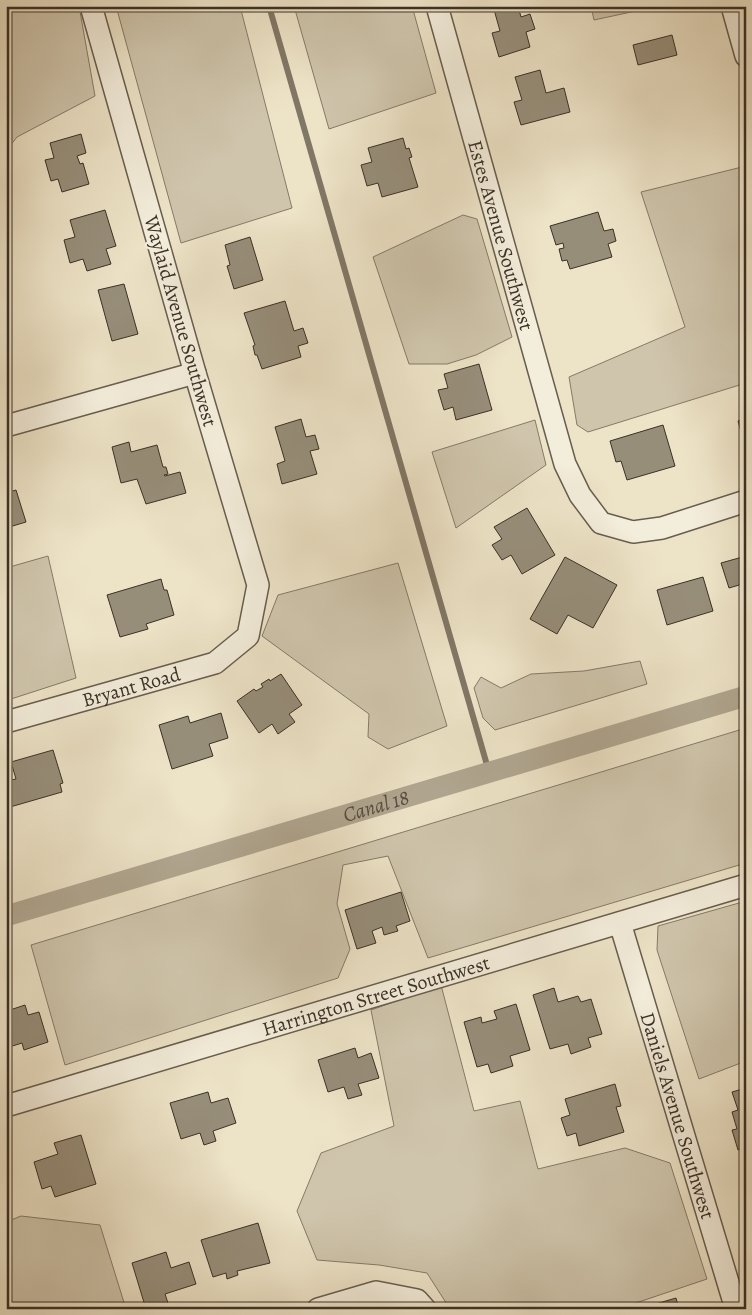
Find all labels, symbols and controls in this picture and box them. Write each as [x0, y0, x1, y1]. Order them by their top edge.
street label: Estes Avenue Southwest [461, 137, 540, 334]
street label: Waylaid Avenue Southwest [137, 212, 224, 430]
street label: Bryant Road [79, 660, 184, 714]
water label: Canal 18 [340, 783, 412, 829]
street label: Harrington Street Southwest [259, 949, 493, 1043]
street label: Daniels Avenue Southwest [634, 1009, 721, 1223]

